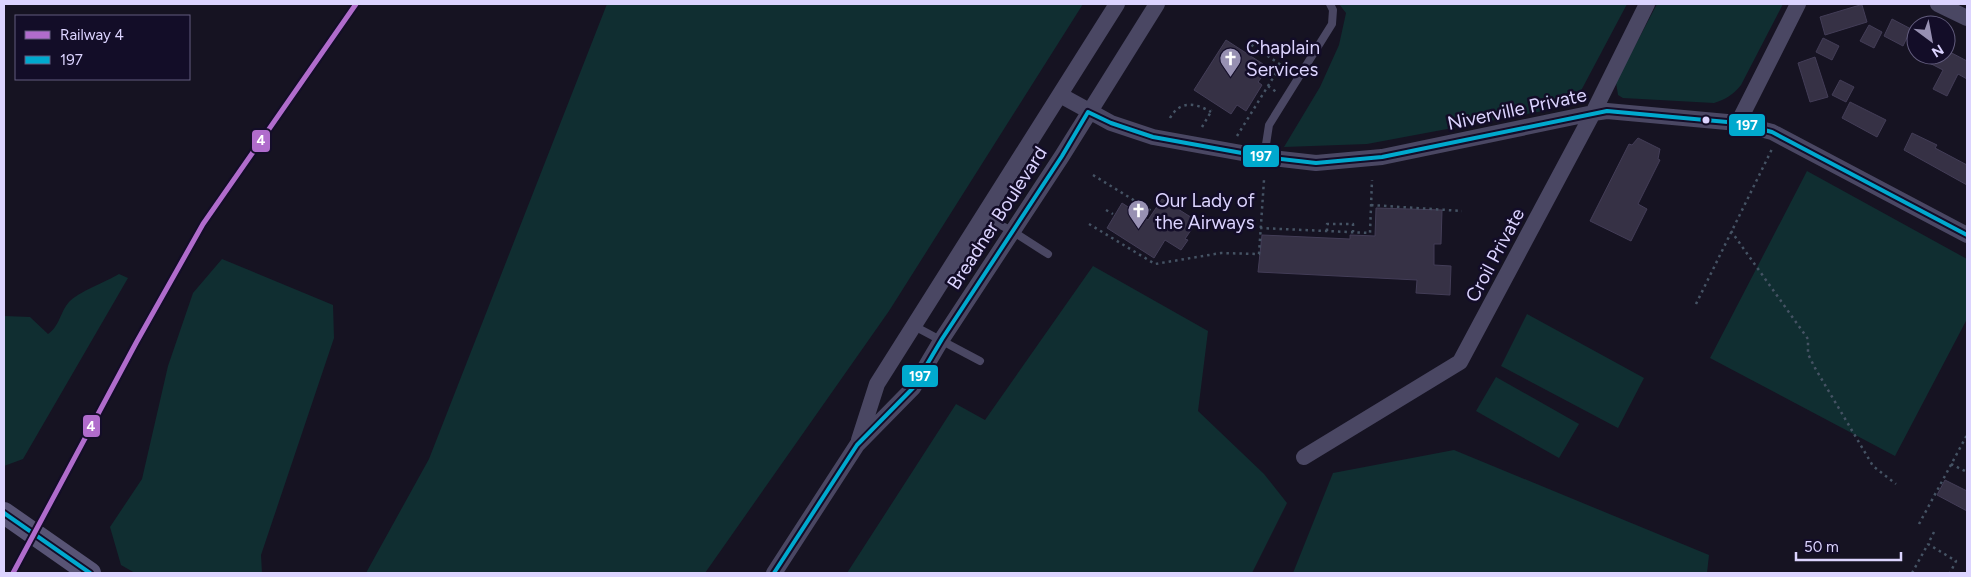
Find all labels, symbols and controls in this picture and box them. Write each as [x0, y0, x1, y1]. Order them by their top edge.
legend [15, 15, 190, 80]
north arrow [1906, 15, 1956, 65]
text: Railway 4 [60, 26, 124, 44]
place label: Chaplain Services [1246, 36, 1320, 81]
text: N [1929, 41, 1947, 61]
church icon: Chaplain Services [1218, 46, 1242, 77]
text: 197 [60, 51, 83, 69]
street label: Niverville Private [1445, 83, 1589, 135]
line badge: 197 [1728, 113, 1766, 137]
unlabelled marker [1701, 115, 1711, 125]
text: 197 [1736, 117, 1758, 134]
line badge: 4 [251, 129, 271, 153]
text: 4 [257, 132, 266, 149]
street label: Breadner Boulevard [942, 142, 1052, 294]
line badge: 197 [1242, 144, 1280, 168]
text: 197 [1250, 148, 1272, 165]
place label: Our Lady of the Airways [1155, 189, 1255, 234]
church icon: Our Lady of the Airways [1127, 199, 1151, 230]
street label: Croil Private [1461, 204, 1529, 306]
line badge: 197 [901, 364, 939, 388]
text: 197 [909, 368, 931, 385]
line badge: 4 [82, 414, 101, 438]
text: 4 [87, 418, 96, 435]
scale bar [1796, 530, 1901, 562]
text: 50 m [1804, 538, 1839, 556]

